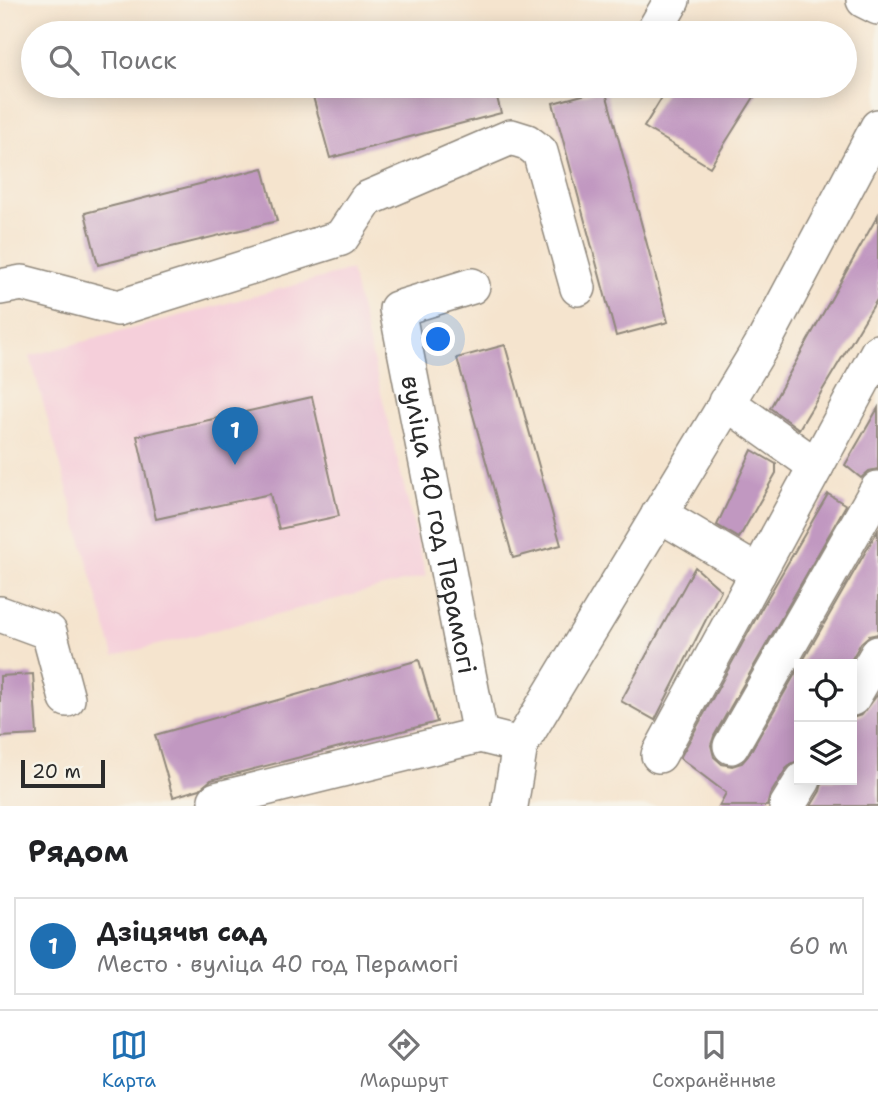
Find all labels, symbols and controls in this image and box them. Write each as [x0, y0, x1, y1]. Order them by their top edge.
search box [21, 21, 857, 98]
icon: search [45, 41, 83, 79]
text: Поиск [101, 42, 177, 77]
your location [421, 322, 455, 356]
street label: вуліца 40 год Перамогі [393, 372, 486, 677]
pin: 1 [212, 407, 258, 465]
map controls [794, 659, 857, 785]
button: locate [794, 659, 857, 722]
button: layers [794, 722, 857, 785]
scale bar [21, 757, 105, 789]
text: 20 m [32, 759, 81, 784]
text: Рядом [28, 831, 128, 872]
text: Дзіцячы сад [97, 914, 267, 949]
text: 1 [48, 931, 58, 961]
text: 60 m [789, 931, 848, 961]
text: Место · вуліца 40 год Перамогі [97, 949, 459, 979]
tab: Карта [102, 1026, 156, 1093]
tab: Маршрут [360, 1026, 448, 1093]
tab: Сохранённые [652, 1026, 776, 1093]

